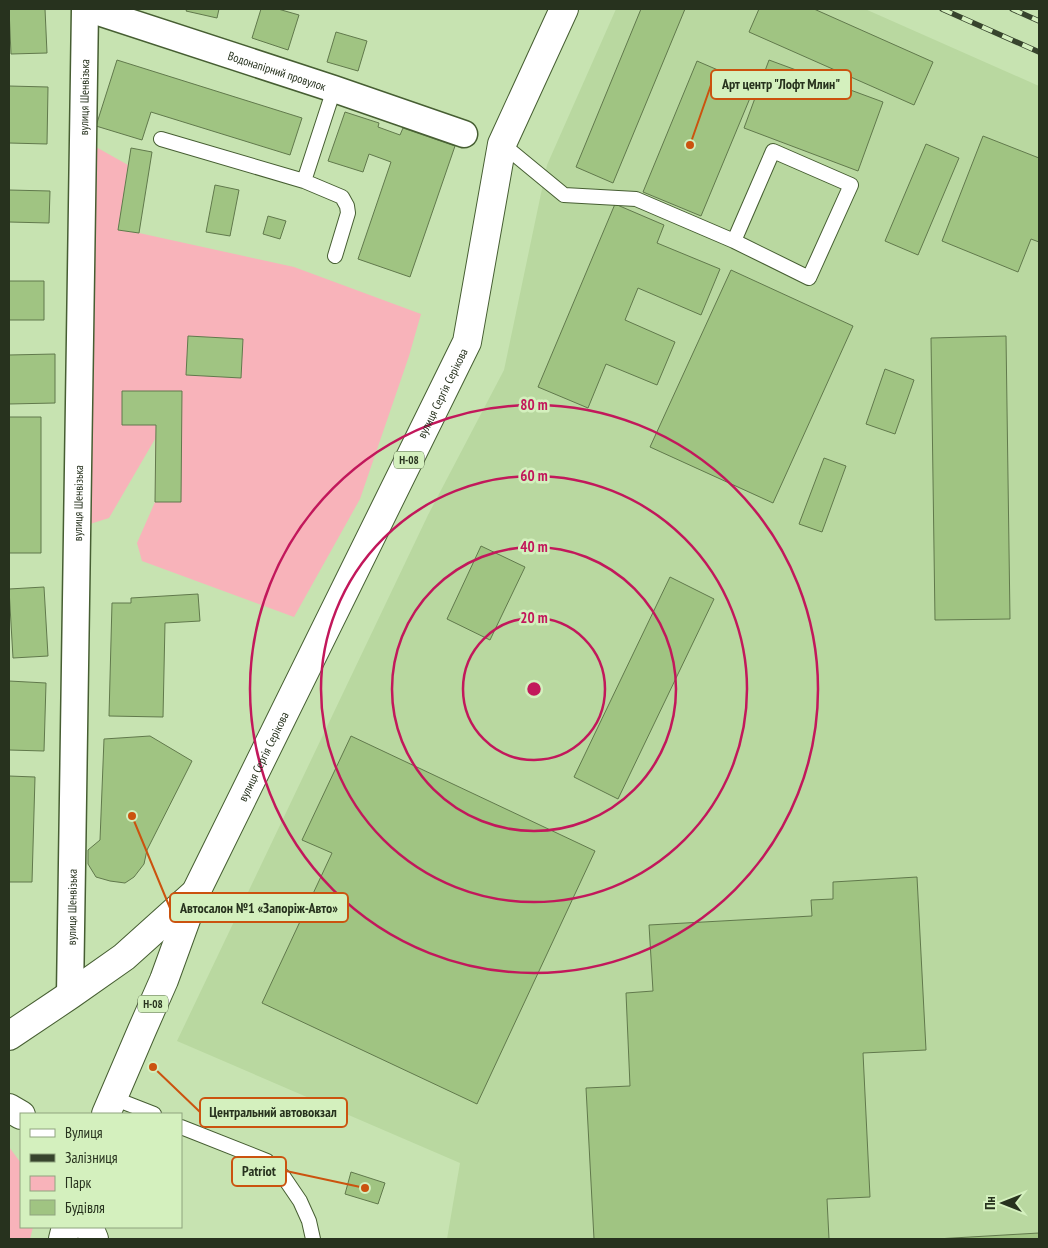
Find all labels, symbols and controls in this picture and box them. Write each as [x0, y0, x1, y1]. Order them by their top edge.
street label: Водонапірний провулок [226, 47, 328, 94]
street label: вулиця Шенвізька [76, 59, 92, 135]
callout: Арт центр "Лофт Млин" [711, 70, 851, 99]
text: Арт центр "Лофт Млин" [721, 75, 840, 93]
street label: вулиця Сергія Серікова [414, 345, 470, 440]
text: 80 m [520, 395, 548, 414]
road number: Н-08 [394, 452, 424, 468]
street label: вулиця Шенвізька [69, 465, 86, 541]
text: 60 m [520, 466, 548, 485]
text: 40 m [520, 537, 548, 556]
text: 20 m [520, 608, 548, 627]
centre of rings [525, 680, 543, 698]
street label: вулиця Сергія Серікова [235, 709, 291, 804]
street label: вулиця Шенвізька [63, 869, 79, 945]
callout: Автосалон №1 «Запоріж-Авто» [170, 893, 348, 922]
text: Автосалон №1 «Запоріж-Авто» [179, 899, 338, 917]
road number: Н-08 [138, 996, 168, 1012]
callout: Центральний автовокзал [200, 1098, 347, 1127]
text: Центральний автовокзал [209, 1103, 337, 1121]
legend [20, 1113, 182, 1228]
text: Вулиця [65, 1123, 103, 1142]
text: Залізниця [65, 1148, 118, 1167]
callout: Patriot [232, 1157, 286, 1186]
text: Patriot [242, 1162, 276, 1180]
text: Парк [65, 1173, 91, 1192]
north arrow [978, 1178, 1028, 1228]
text: Пн [981, 1196, 999, 1210]
text: Будівля [65, 1198, 105, 1217]

